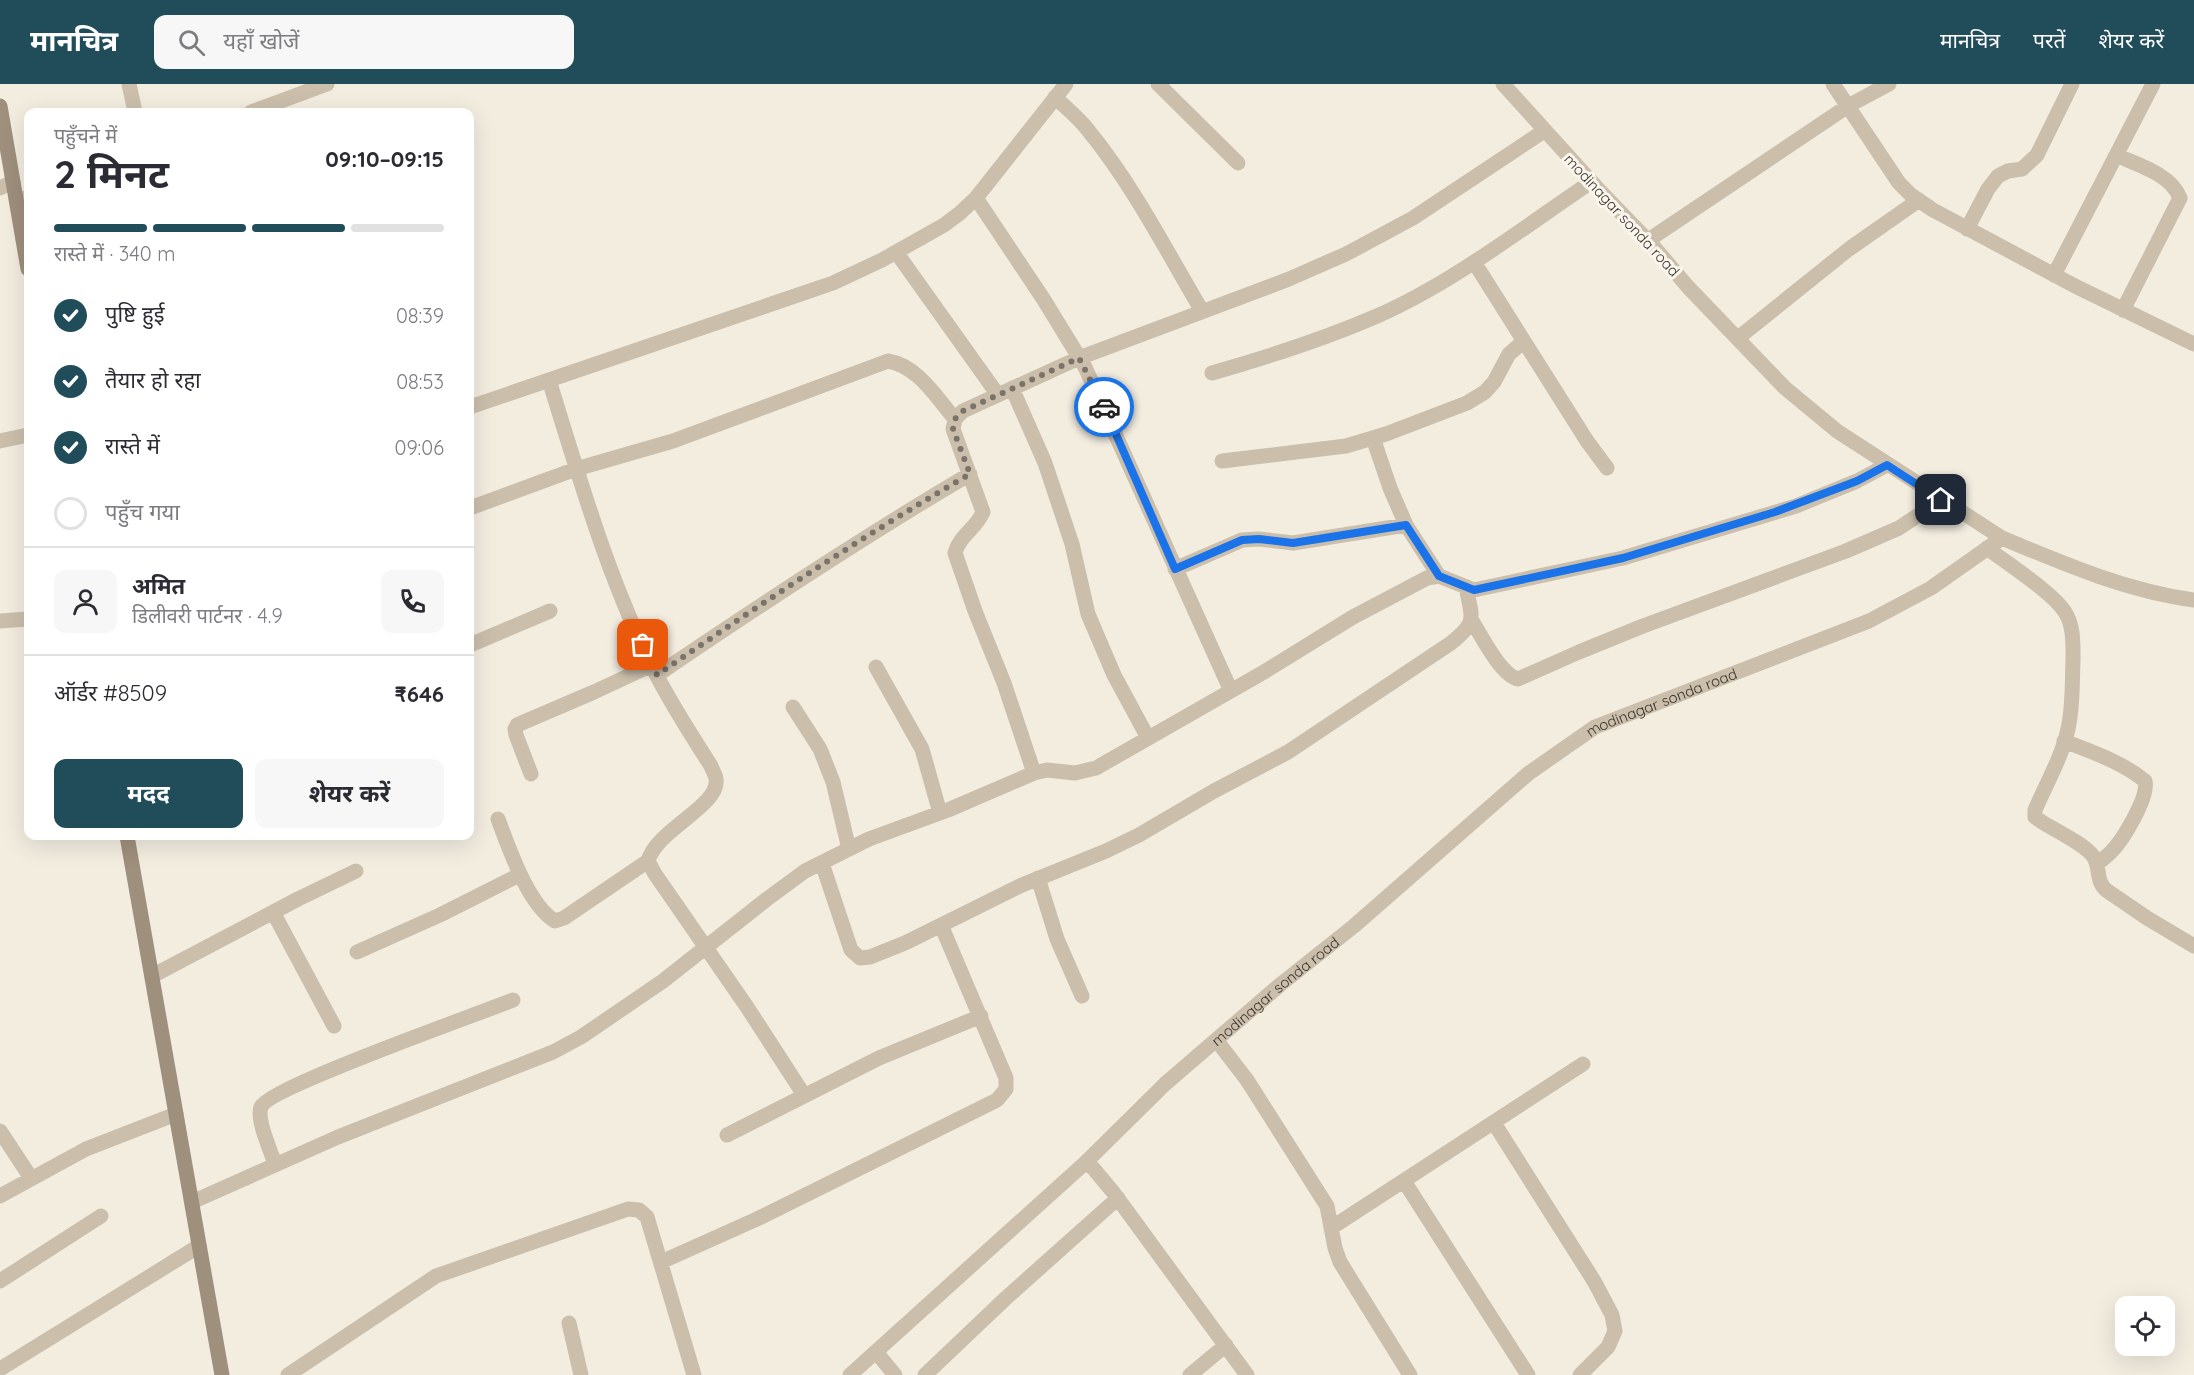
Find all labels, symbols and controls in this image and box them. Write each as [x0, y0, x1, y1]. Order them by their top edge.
search box [154, 15, 574, 69]
text: मानचित्र [30, 23, 118, 58]
icon: search [175, 26, 208, 59]
text: यहाँ खोजें [223, 27, 299, 55]
text: मानचित्र [1940, 27, 2000, 53]
text: परतें [2033, 27, 2066, 53]
text: शेयर करें [2099, 27, 2164, 53]
text: पहुँचने में [54, 123, 117, 148]
text: 09:10–09:15 [325, 145, 444, 173]
text: 2 मिनट [54, 149, 169, 198]
street label: modinagar sonda road [1560, 150, 1684, 280]
text: रास्ते में · 340 m [54, 241, 175, 266]
icon: check [54, 299, 87, 332]
text: पुष्टि हुई [105, 300, 165, 328]
text: 08:39 [396, 303, 444, 328]
icon: check [54, 365, 87, 398]
text: तैयार हो रहा [105, 366, 201, 394]
text: 08:53 [396, 369, 444, 394]
courier [1074, 377, 1134, 437]
icon: car [1088, 391, 1121, 424]
icon: check [54, 431, 87, 464]
text: रास्ते में [105, 432, 160, 460]
text: 09:06 [395, 435, 444, 460]
pin [1915, 474, 1966, 525]
icon: home [1924, 483, 1957, 516]
text: पहुँच गया [105, 498, 180, 526]
button: person [54, 570, 117, 633]
button: phone [381, 570, 444, 633]
text: अमित [132, 572, 185, 600]
text: डिलीवरी पार्टनर · 4.9 [132, 603, 283, 628]
pin [617, 619, 668, 670]
icon: bag [626, 628, 659, 661]
street label: modinagar sonda road [1582, 664, 1739, 740]
text: ऑर्डर #8509 [54, 679, 167, 707]
text: ₹646 [395, 680, 444, 708]
button: मदद [54, 759, 243, 828]
button: शेयर करें [255, 759, 444, 828]
street label: modinagar sonda road [1207, 932, 1343, 1050]
map controls [2115, 1296, 2175, 1356]
button: locate [2115, 1296, 2175, 1356]

